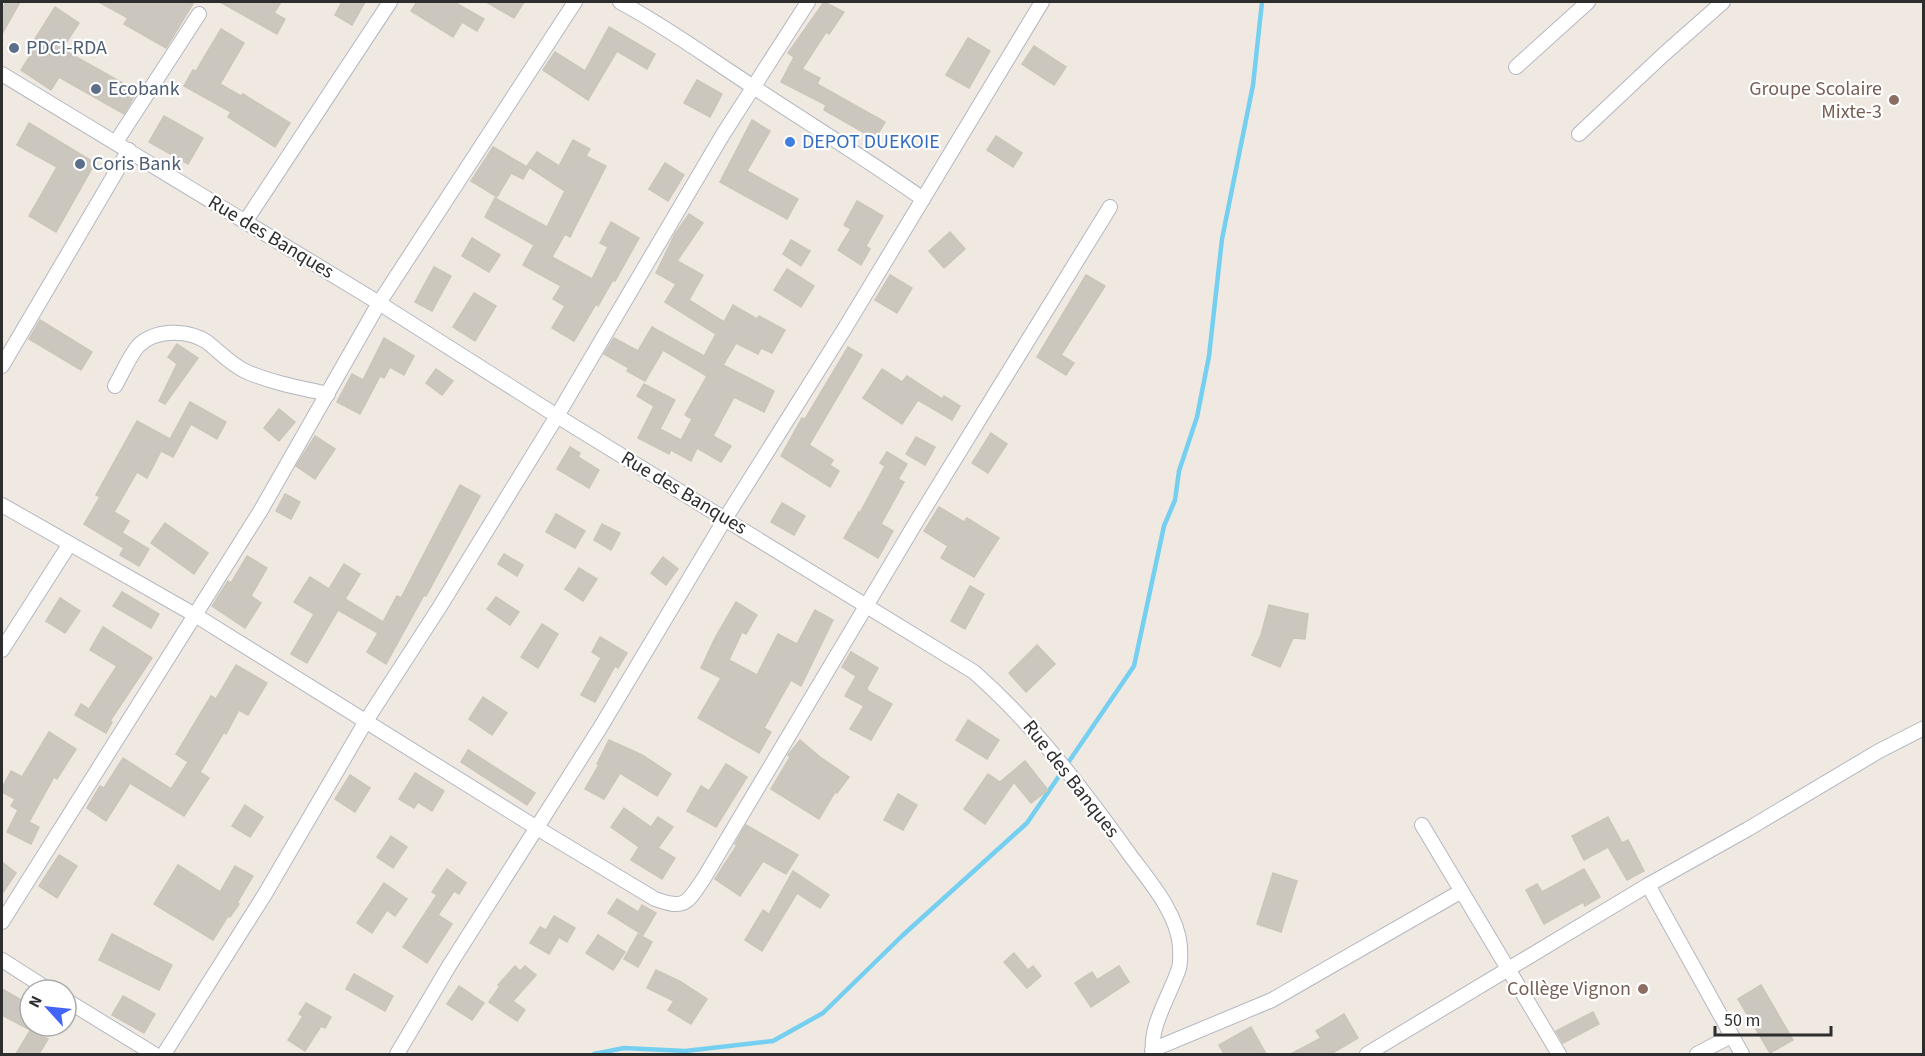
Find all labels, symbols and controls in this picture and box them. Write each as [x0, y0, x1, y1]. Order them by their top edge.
place label: PDCI-RDA [26, 34, 107, 62]
marker: PDCI-RDA [7, 41, 21, 55]
place label: Ecobank [108, 75, 180, 103]
place label: Groupe Scolaire Mixte-3 [1749, 75, 1882, 126]
marker: Ecobank [89, 82, 103, 96]
marker: Groupe Scolaire Mixte-3 [1887, 93, 1901, 107]
place label: DEPOT DUEKOIE [802, 128, 940, 156]
marker: DEPOT DUEKOIE [783, 135, 797, 149]
place label: Coris Bank [92, 150, 181, 178]
marker: Coris Bank [73, 157, 87, 171]
street label: Rue des Banques [203, 188, 339, 286]
street label: Rue des Banques [616, 444, 752, 542]
street label: Rue des Banques [1016, 714, 1126, 844]
place label: Collège Vignon [1507, 975, 1631, 1003]
north arrow [18, 978, 78, 1038]
marker: Collège Vignon [1636, 982, 1650, 996]
text: N [23, 992, 48, 1011]
scale bar [1715, 999, 1830, 1037]
text: 50 m [1724, 1008, 1760, 1033]

